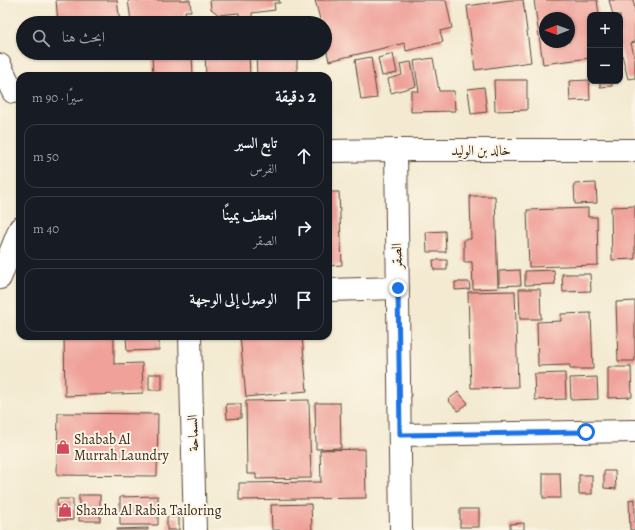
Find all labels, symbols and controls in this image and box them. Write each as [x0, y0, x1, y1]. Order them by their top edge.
north arrow [539, 12, 575, 48]
map controls [587, 12, 623, 84]
button: + [587, 12, 623, 48]
search box [16, 16, 332, 60]
icon: search [30, 27, 52, 49]
text: ابحث هنا [62, 27, 105, 47]
button: − [587, 48, 623, 84]
text: 2 دقيقة [275, 85, 316, 108]
text: سيرًا · 90 m [32, 89, 83, 106]
text: تابع السير [235, 133, 277, 153]
street label: خالد بن الوليد [451, 141, 511, 160]
icon: ahead [293, 145, 315, 167]
text: 50 m [33, 148, 59, 165]
text: الفرس [250, 160, 277, 177]
text: انعطف يمينًا [222, 205, 277, 225]
icon: right [293, 217, 315, 239]
text: 40 m [33, 220, 59, 237]
text: الصقر [253, 232, 277, 249]
street label: الصقر [387, 243, 407, 271]
route end [389, 279, 407, 297]
text: الوصول إلى الوجهة [190, 289, 277, 309]
icon: arrive [293, 289, 315, 311]
street label: السماحة [183, 414, 203, 452]
route start [577, 423, 595, 441]
place label: Shabab Al Murrah Laundry [74, 430, 169, 465]
shop icon: Shabab Al Murrah Laundry [55, 439, 71, 455]
place label: Shazha Al Rabia Tailoring [76, 501, 222, 520]
shop icon: Shazha Al Rabia Tailoring [57, 502, 73, 518]

